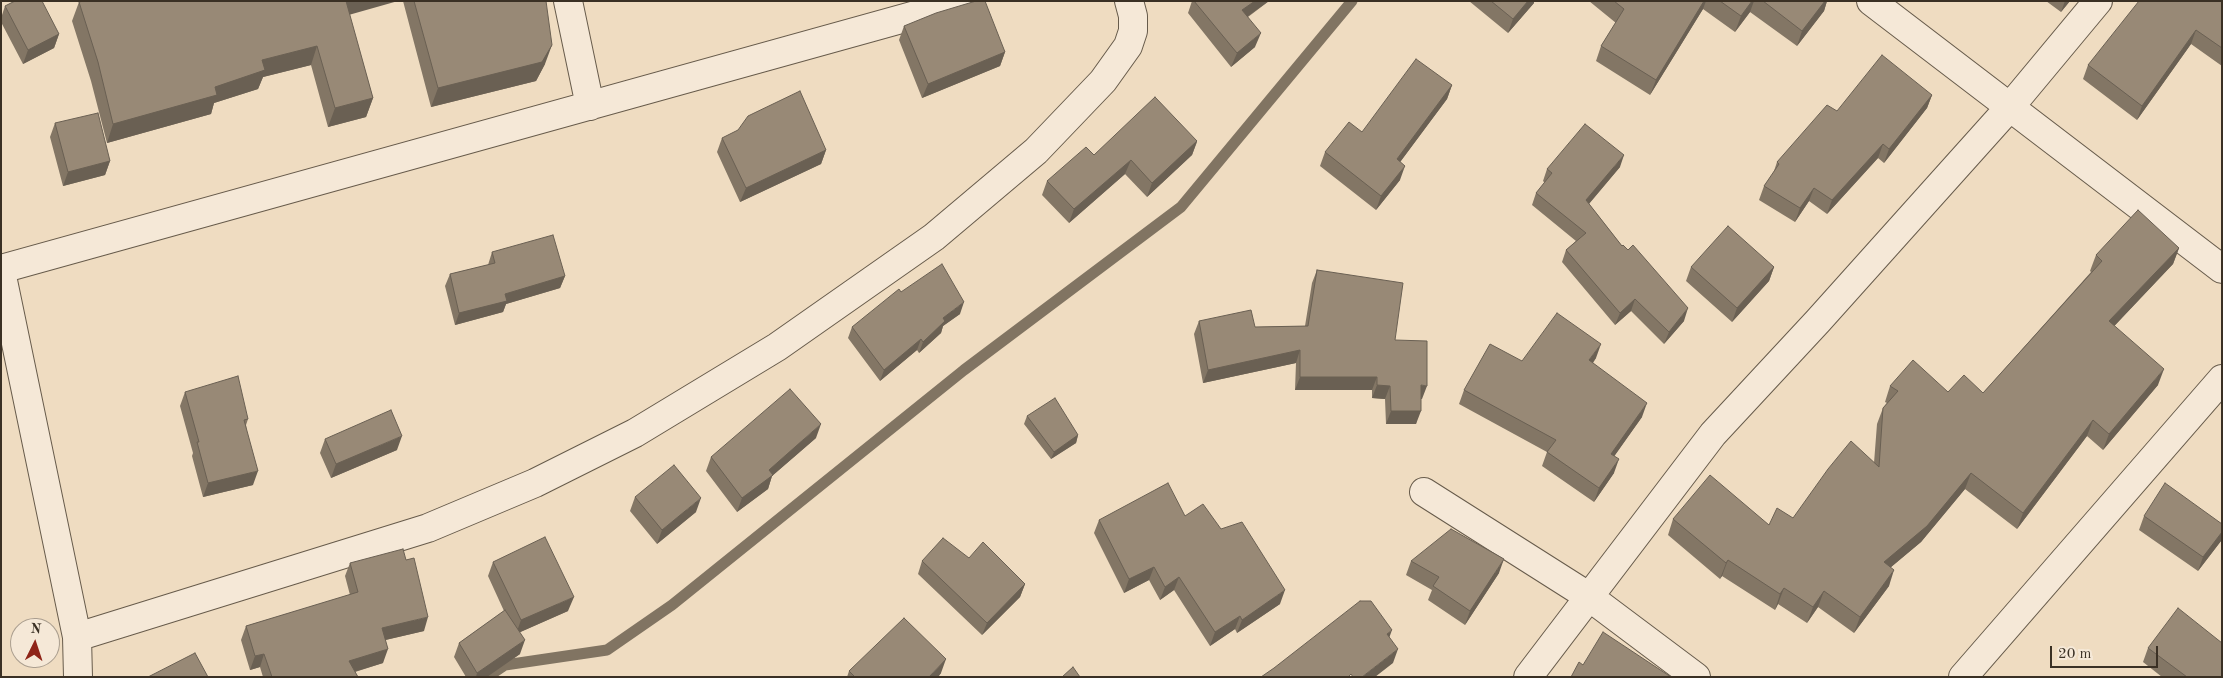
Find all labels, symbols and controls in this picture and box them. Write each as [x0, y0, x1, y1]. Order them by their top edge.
north arrow [10, 618, 60, 668]
text: N [30, 622, 42, 636]
scale bar [2053, 636, 2160, 668]
text: 20 m [2058, 647, 2092, 662]

